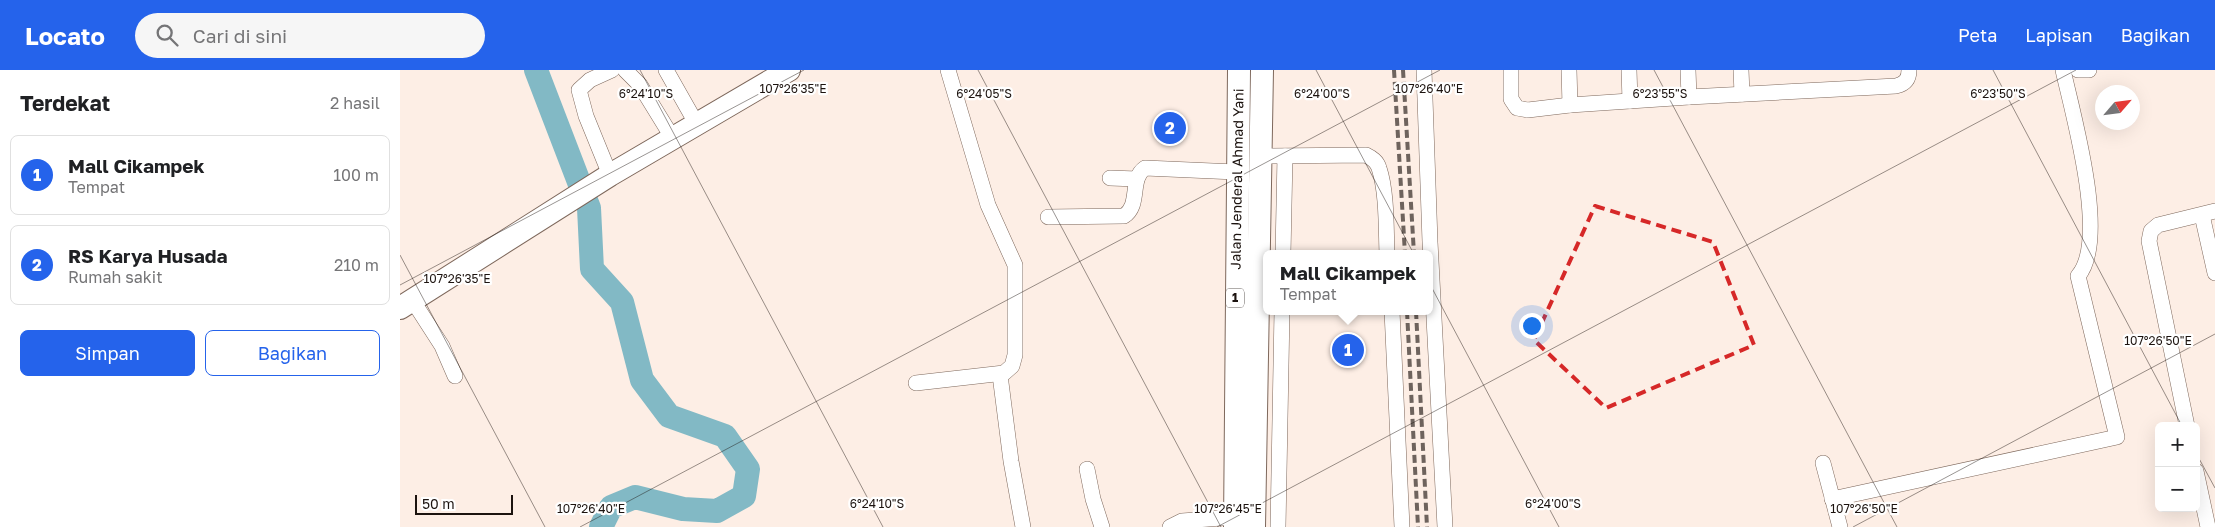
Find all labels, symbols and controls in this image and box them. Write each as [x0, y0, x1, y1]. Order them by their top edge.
search box [135, 13, 485, 58]
text: Locato [25, 21, 105, 50]
icon: search [153, 21, 181, 49]
text: Cari di sini [193, 24, 287, 47]
text: Peta [1958, 24, 1997, 46]
text: Lapisan [2025, 24, 2093, 46]
text: Bagikan [2121, 24, 2190, 46]
text: 107°26'35"E [759, 81, 827, 96]
text: 107°26'40"E [1395, 81, 1463, 96]
north arrow [2095, 85, 2140, 130]
text: 6°24'10"S [619, 86, 674, 101]
text: 6°24'05"S [956, 86, 1012, 101]
text: 6°24'00"S [1294, 86, 1350, 101]
text: 6°23'55"S [1633, 86, 1688, 101]
text: 6°23'50"S [1970, 86, 2026, 101]
street label: Jalan Jenderal Ahmad Yani [1226, 88, 1247, 270]
text: Terdekat [20, 90, 110, 116]
text: 2 hasil [330, 93, 380, 113]
pin: 2 [1154, 109, 1186, 147]
text: Mall Cikampek [68, 154, 205, 177]
text: 1 [33, 165, 41, 185]
text: 100 m [333, 165, 379, 185]
text: Tempat [68, 177, 125, 197]
text: RS Karya Husada [68, 244, 228, 267]
popup [1263, 250, 1433, 315]
text: 2 [32, 255, 42, 275]
text: 210 m [334, 255, 379, 275]
text: Mall Cikampek [1280, 261, 1416, 284]
text: Rumah sakit [68, 267, 163, 287]
text: 107°26'35"E [423, 271, 491, 286]
text: Tempat [1280, 284, 1337, 304]
road number: 1 [1226, 288, 1244, 308]
your location [1519, 313, 1545, 339]
button: Simpan [20, 330, 195, 376]
button: Bagikan [205, 330, 380, 376]
pin: 1 [1332, 331, 1364, 369]
text: 107°26'50"E [2124, 333, 2192, 348]
map controls [2155, 422, 2200, 512]
button: + [2155, 422, 2200, 467]
button: − [2155, 467, 2200, 512]
scale bar [415, 492, 512, 515]
text: 50 m [422, 495, 455, 512]
text: 6°24'10"S [850, 496, 905, 511]
text: 6°24'00"S [1525, 496, 1581, 511]
text: 107°26'40"E [557, 501, 625, 516]
text: 107°26'45"E [1194, 501, 1262, 516]
text: 107°26'50"E [1830, 501, 1898, 516]

